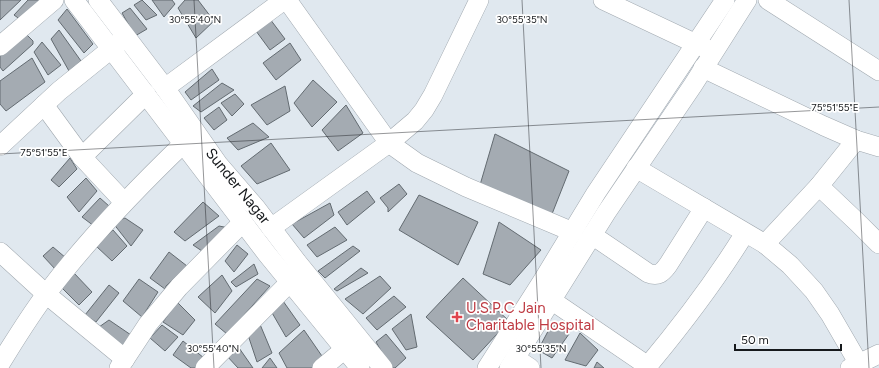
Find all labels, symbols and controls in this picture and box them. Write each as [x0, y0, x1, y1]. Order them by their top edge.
text: 30°55'40"N [169, 13, 221, 26]
text: 30°55'35"N [496, 13, 548, 26]
text: 75°51'55"E [811, 101, 859, 114]
street label: Sunder Nagar [202, 144, 274, 228]
text: 75°51'55"E [20, 146, 68, 159]
place label: U.S.P.C Jain Charitable Hospital [466, 299, 595, 334]
marker: U.S.P.C Jain Charitable Hospital [451, 311, 463, 323]
scale bar [735, 326, 841, 352]
text: 50 m [741, 333, 769, 347]
text: 30°55'40"N [187, 342, 239, 355]
text: 30°55'35"N [515, 342, 567, 355]

